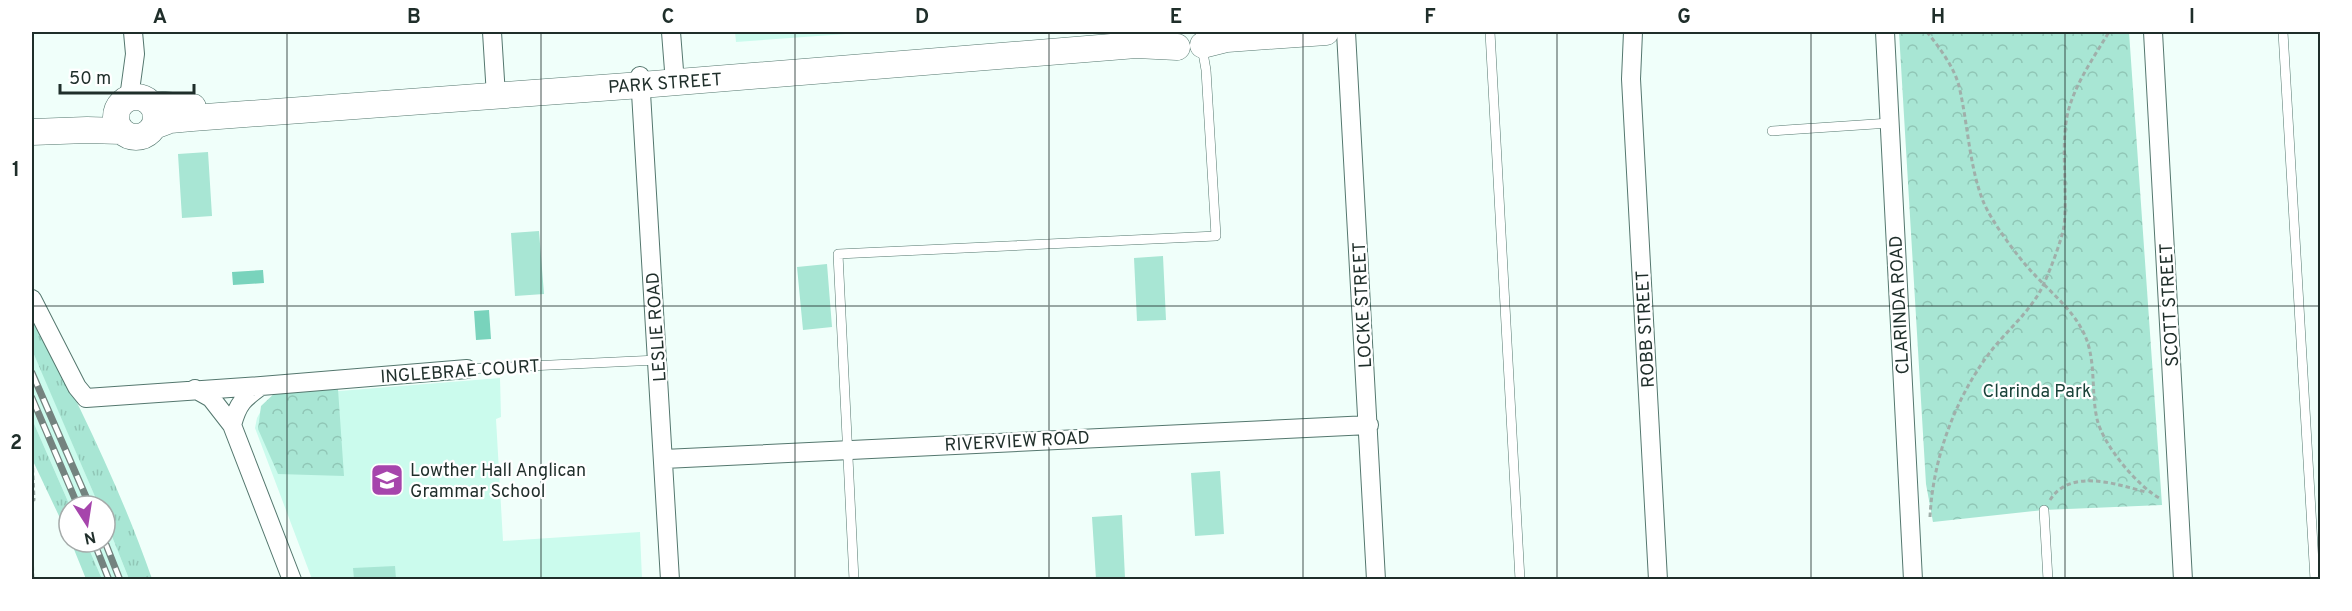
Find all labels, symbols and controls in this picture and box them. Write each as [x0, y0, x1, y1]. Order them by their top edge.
text: A [153, 5, 167, 31]
text: B [407, 5, 421, 31]
text: C [662, 5, 674, 31]
text: D [915, 5, 929, 31]
text: E [1170, 5, 1182, 31]
text: F [1424, 5, 1436, 31]
text: G [1677, 5, 1691, 31]
text: H [1931, 5, 1945, 31]
text: I [2189, 5, 2195, 31]
scale bar [60, 57, 194, 95]
text: 50 m [69, 68, 111, 91]
street label: PARK STREET [607, 69, 723, 100]
text: 1 [12, 158, 20, 184]
street label: CLARINDA ROAD [1885, 235, 1916, 375]
street label: LOCKE STREET [1349, 241, 1378, 369]
street label: SCOTT STREET [2156, 242, 2185, 367]
street label: ROBB STREET [1632, 270, 1661, 388]
street label: LESLIE ROAD [642, 271, 673, 383]
street label: INGLEBRAE COURT [380, 355, 541, 390]
park label: Clarinda Park [1983, 381, 2091, 404]
street label: RIVERVIEW ROAD [944, 427, 1090, 458]
text: 2 [10, 431, 22, 457]
place label: Lowther Hall Anglican Grammar School [410, 460, 586, 504]
school or university icon: Lowther Hall Anglican Grammar School [369, 462, 405, 498]
north arrow [57, 494, 117, 554]
text: N [82, 526, 97, 548]

